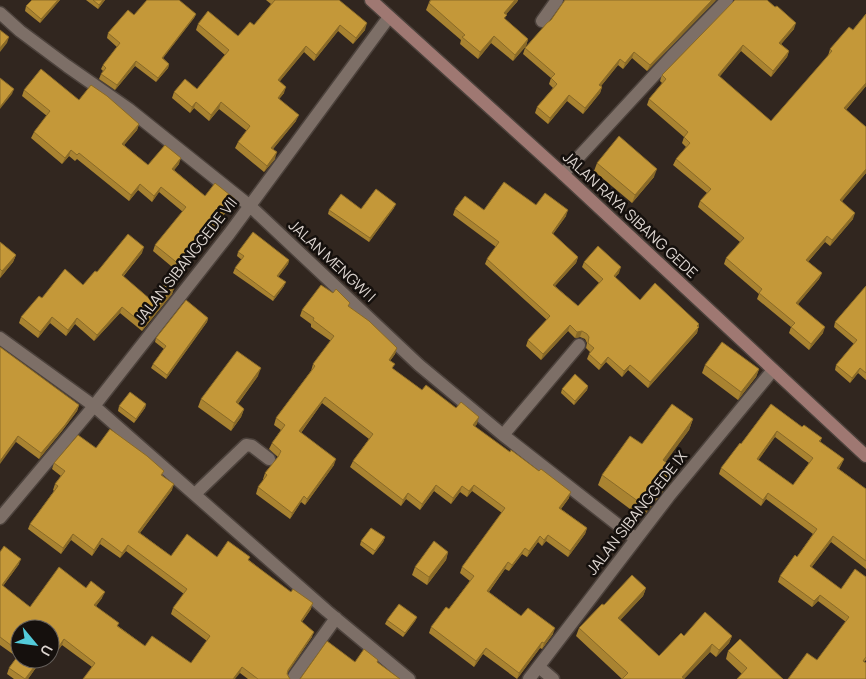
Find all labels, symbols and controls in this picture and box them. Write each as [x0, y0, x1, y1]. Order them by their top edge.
street label: JALAN RAYA SIBANG GEDE [558, 146, 702, 283]
street label: JALAN SIBANGGEDE VII [129, 193, 242, 328]
street label: JALAN MENGWI I [284, 215, 381, 307]
street label: JALAN SIBANGGEDE IX [581, 446, 692, 579]
north arrow [10, 619, 60, 669]
text: U [36, 642, 58, 660]

